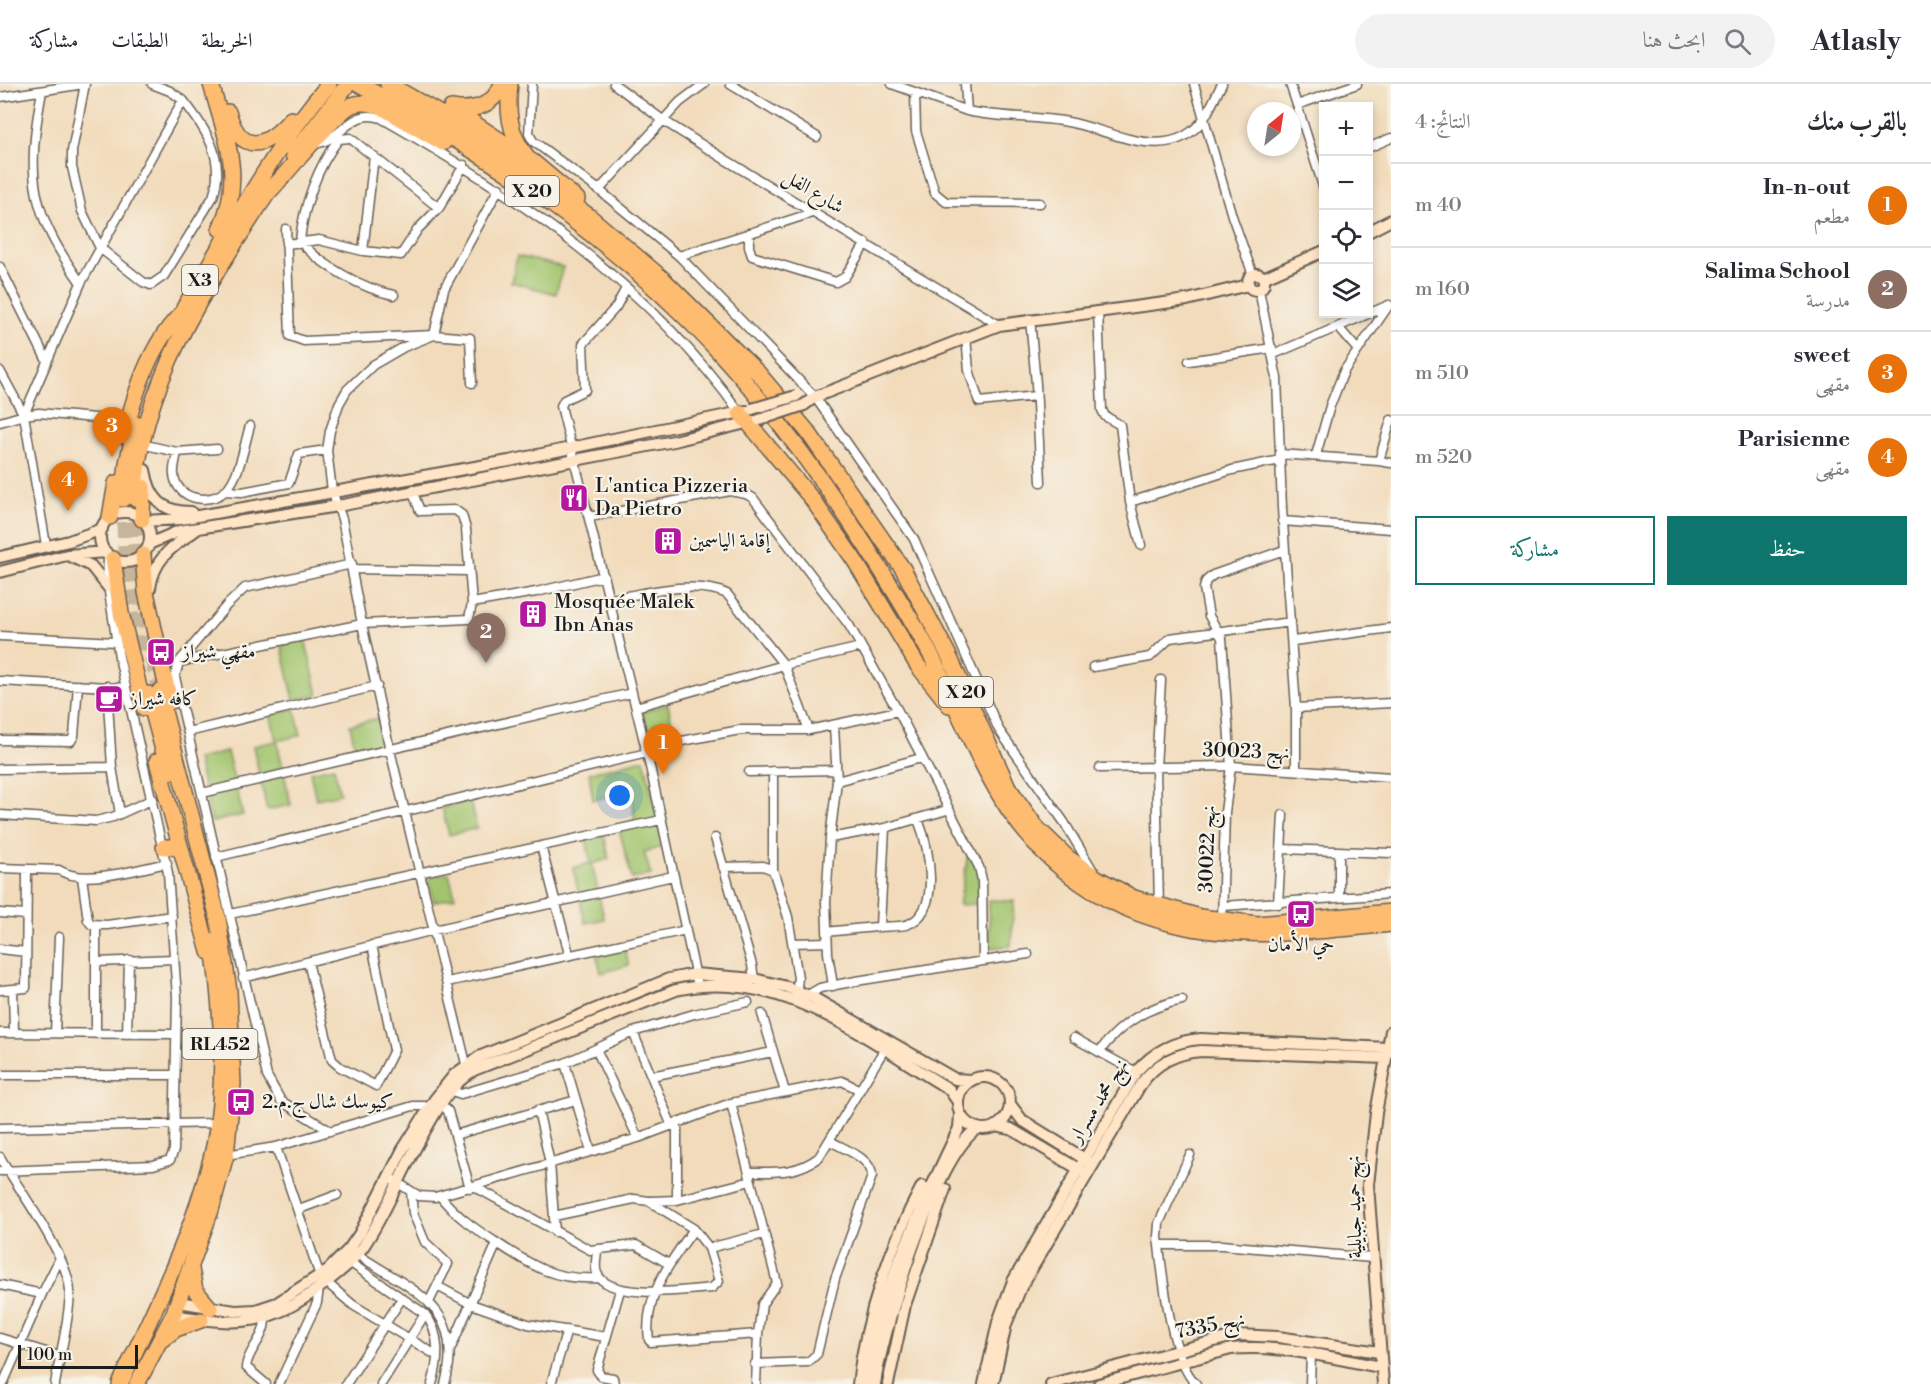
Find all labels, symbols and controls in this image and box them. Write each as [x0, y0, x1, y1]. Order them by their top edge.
search box [1355, 14, 1775, 68]
text: Atlasly [1811, 24, 1901, 59]
icon: search [1721, 25, 1754, 58]
text: ابحث هنا [1642, 27, 1706, 54]
text: مشاركة [30, 28, 78, 54]
text: الطبقات [111, 28, 168, 54]
text: الخريطة [201, 28, 253, 54]
north arrow [1247, 102, 1301, 156]
map controls [1319, 102, 1373, 318]
button: + [1319, 102, 1373, 156]
text: بالقرب منك [1807, 106, 1907, 138]
text: النتائج: 4 [1415, 110, 1471, 135]
button: − [1319, 156, 1373, 210]
street label: شارع الفل [776, 164, 848, 223]
text: In-n-out [1763, 174, 1850, 201]
road number: X 20 [505, 176, 559, 206]
text: 40 m [1415, 193, 1462, 218]
text: 1 [1883, 193, 1892, 218]
text: مطعم [1813, 205, 1850, 230]
button: locate [1319, 210, 1373, 264]
text: Salima School [1705, 258, 1850, 285]
button: layers [1319, 264, 1373, 318]
road number: X3 [182, 265, 218, 295]
text: 160 m [1415, 277, 1470, 302]
text: 2 [1881, 277, 1894, 302]
text: مدرسة [1806, 289, 1850, 314]
text: sweet [1794, 342, 1850, 369]
text: 510 m [1415, 361, 1469, 386]
text: 3 [1881, 361, 1894, 386]
text: مقهى [1815, 373, 1850, 398]
pin: 3 [92, 408, 132, 457]
text: Parisienne [1738, 426, 1850, 453]
text: 520 m [1415, 445, 1472, 470]
text: 4 [1881, 445, 1894, 470]
text: مقهى [1815, 457, 1850, 482]
pin: 4 [48, 462, 88, 511]
place label: L'antica Pizzeria Da Pietro [595, 474, 749, 522]
restaurant icon: L'antica Pizzeria Da Pietro [558, 482, 590, 514]
button: مشاركة [1415, 516, 1655, 585]
button: حفظ [1667, 516, 1907, 585]
building icon: إقامة الياسمين [652, 525, 684, 557]
place label: إقامة الياسمين [689, 529, 771, 554]
place label: Mosquée Malek Ibn Anas [554, 590, 696, 638]
building icon: Mosquée Malek Ibn Anas [517, 598, 549, 630]
pin: 2 [466, 614, 506, 663]
bus stop icon: مقهي شيراز [145, 636, 177, 668]
place label: مقهي شيراز [180, 640, 256, 670]
road number: X 20 [939, 677, 993, 707]
cafe icon: کافه شيراز [93, 683, 125, 715]
place label: کافه شيراز [128, 687, 198, 712]
pin: 1 [644, 724, 682, 774]
street label: نهج 30023 [1202, 738, 1290, 770]
your location [605, 781, 634, 810]
street label: نهج 30022 [1194, 805, 1226, 893]
bus stop icon: حي الأمان [1285, 898, 1317, 930]
place label: حي الأمان [1268, 929, 1334, 960]
road number: RL452 [182, 1029, 258, 1059]
street label: نهج محمد مسرار [1062, 1054, 1138, 1151]
bus stop icon: كيوسك شال ج.م.2 [225, 1086, 257, 1118]
place label: كيوسك شال ج.م.2 [262, 1090, 394, 1119]
street label: نهج حميد جبايلية [1342, 1155, 1372, 1259]
street label: نهج 7335 [1173, 1307, 1248, 1349]
scale bar [18, 1342, 138, 1370]
text: 100 m [27, 1345, 72, 1365]

